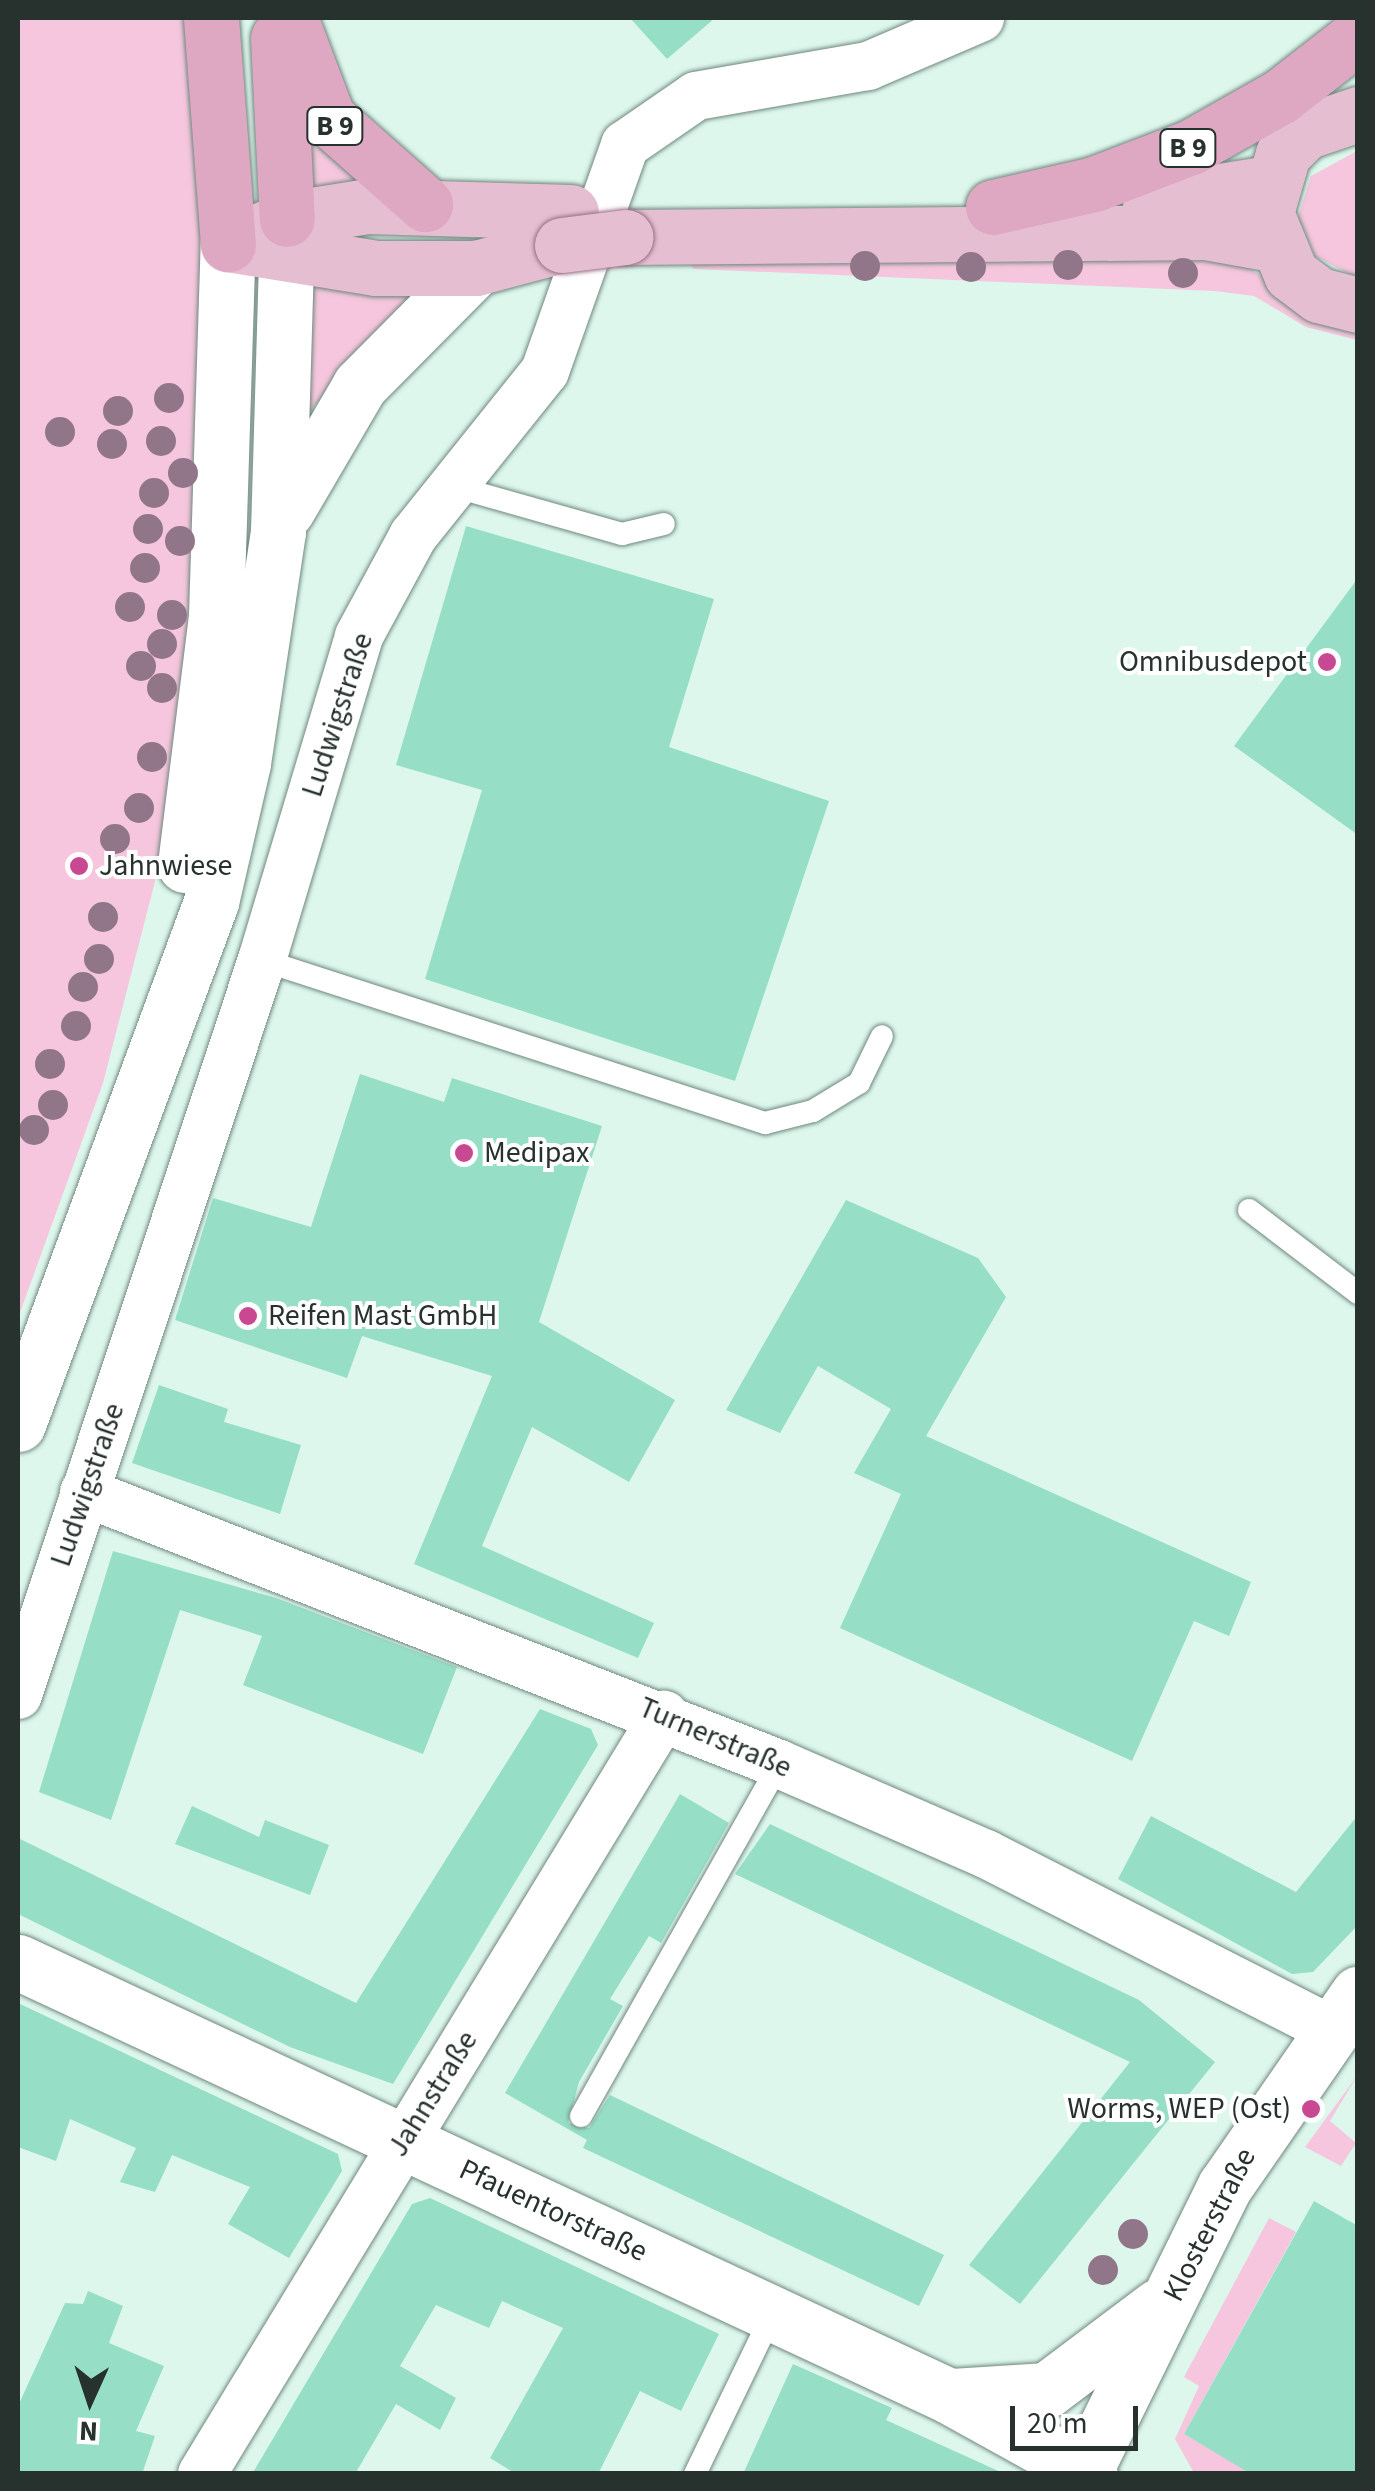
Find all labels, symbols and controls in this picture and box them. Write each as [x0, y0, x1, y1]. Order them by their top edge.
road number: B 9 [305, 103, 365, 149]
road number: B 9 [1158, 125, 1218, 171]
street label: Ludwigstraße [295, 628, 381, 802]
place label: Omnibusdepot [1119, 644, 1307, 680]
marker: Omnibusdepot [1316, 651, 1338, 673]
place label: Jahnwiese [99, 848, 232, 884]
marker: Jahnwiese [68, 855, 90, 877]
place label: Medipax [484, 1135, 589, 1171]
marker: Medipax [453, 1142, 475, 1164]
place label: Reifen Mast GmbH [268, 1298, 497, 1334]
marker: Reifen Mast GmbH [237, 1305, 259, 1327]
street label: Ludwigstraße [43, 1399, 133, 1571]
street label: Turnerstraße [633, 1690, 797, 1786]
street label: Jahnstraße [380, 2025, 486, 2163]
place label: Worms, WEP (Ost) [1067, 2091, 1291, 2127]
marker: Worms, WEP (Ost) [1300, 2098, 1322, 2120]
street label: Klosterstraße [1156, 2142, 1264, 2308]
street label: Pfauentorstraße [453, 2152, 653, 2270]
north arrow [40, 2351, 140, 2451]
scale bar [1015, 2386, 1142, 2448]
text: 20 m [1027, 2402, 1088, 2445]
text: N [78, 2410, 99, 2451]

